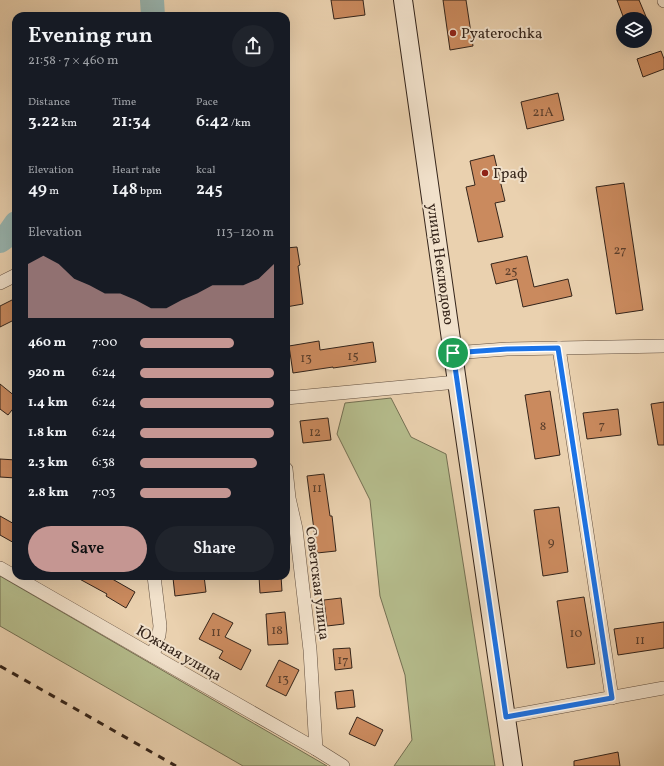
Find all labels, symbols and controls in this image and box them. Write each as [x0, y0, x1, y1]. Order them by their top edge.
map controls [616, 12, 652, 48]
button: layers [616, 12, 652, 48]
text: Evening run [28, 21, 153, 52]
place label: Pyaterochka [461, 24, 542, 45]
button: share [232, 25, 274, 67]
marker: Pyaterochka [448, 28, 458, 38]
text: 21:58 · 7 × 460 m [28, 52, 118, 70]
text: Distance [28, 95, 70, 110]
text: Time [112, 95, 136, 110]
text: Pace [196, 95, 218, 110]
house number: 21А [532, 104, 554, 122]
text: 3.22 [28, 110, 59, 133]
text: 21:34 [112, 110, 151, 133]
text: 6:42 [196, 110, 229, 133]
text: km [59, 116, 77, 131]
text: /km [229, 116, 251, 131]
text: Elevation [28, 163, 74, 178]
text: Heart rate [112, 163, 161, 178]
text: kcal [196, 163, 216, 178]
place label: Граф [493, 164, 527, 185]
marker: Граф [480, 168, 490, 178]
text: 49 [28, 178, 47, 201]
text: 148 [112, 178, 138, 201]
text: 245 [196, 178, 223, 201]
text: m [47, 184, 59, 199]
text: bpm [138, 184, 162, 199]
street label: улица Неклюдово [421, 202, 458, 326]
text: Elevation [28, 224, 82, 242]
text: 113–120 m [216, 224, 274, 242]
house number: 27 [614, 242, 626, 260]
house number: 25 [504, 263, 518, 281]
text: 460 m [28, 334, 66, 352]
text: 7:00 [92, 334, 117, 352]
pin [436, 336, 470, 370]
icon: arrive [442, 342, 464, 364]
house number: 15 [347, 348, 359, 366]
house number: 13 [300, 350, 312, 368]
text: 920 m [28, 364, 65, 382]
text: 6:24 [92, 364, 116, 382]
text: 1.4 km [28, 394, 68, 412]
text: 6:24 [92, 394, 116, 412]
house number: 7 [599, 417, 605, 435]
house number: 8 [540, 418, 546, 436]
text: 1.8 km [28, 424, 67, 442]
text: 6:24 [92, 424, 116, 442]
house number: 12 [309, 424, 321, 442]
text: 2.3 km [28, 454, 68, 472]
text: 6:38 [92, 454, 115, 472]
house number: 11 [312, 480, 322, 498]
text: 2.8 km [28, 484, 69, 502]
text: 7:03 [92, 484, 116, 502]
street label: Советская улица [299, 525, 334, 641]
button: Save [28, 526, 147, 572]
button: Share [155, 526, 274, 572]
house number: 9 [548, 534, 555, 552]
street label: Южная улица [131, 621, 225, 687]
house number: 18 [271, 622, 283, 640]
house number: 11 [211, 624, 221, 642]
house number: 10 [570, 625, 583, 643]
house number: 11 [635, 632, 645, 650]
house number: 17 [337, 652, 349, 670]
house number: 13 [277, 671, 289, 689]

